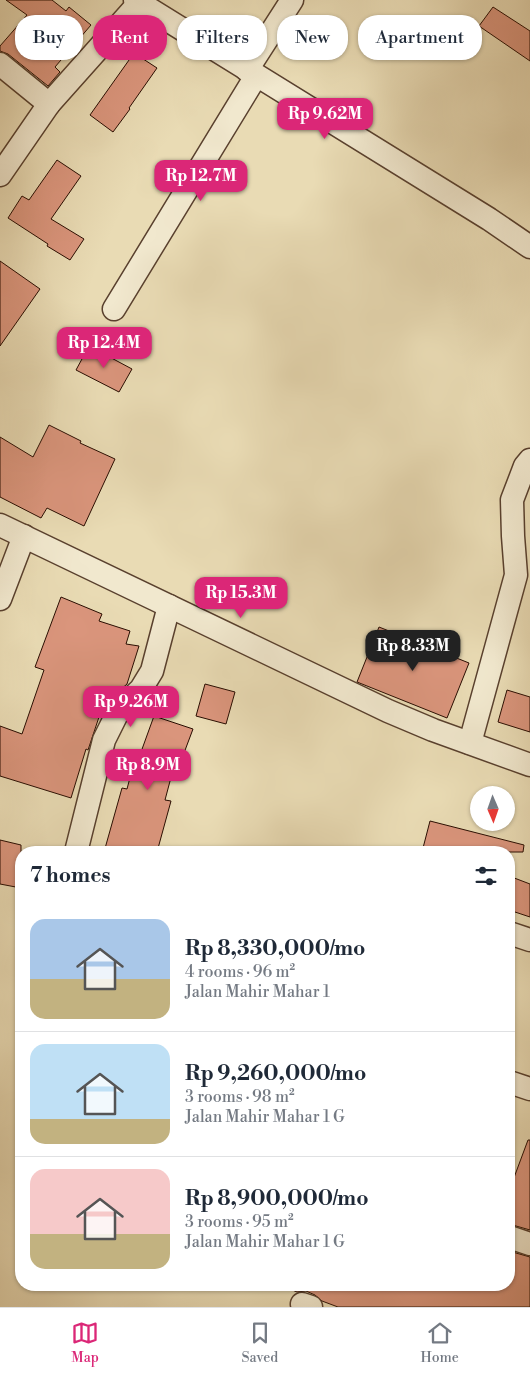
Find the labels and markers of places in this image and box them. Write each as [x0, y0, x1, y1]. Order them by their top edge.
pin: Rp 9.62M [273, 98, 377, 140]
pin: Rp 12.7M [149, 160, 253, 202]
pin: Rp 12.4M [52, 326, 156, 369]
pin: Rp 15.3M [189, 576, 293, 619]
pin: Rp 8.33M [361, 630, 465, 672]
pin: Rp 9.26M [79, 686, 183, 728]
pin: Rp 8.9M [102, 748, 194, 791]

